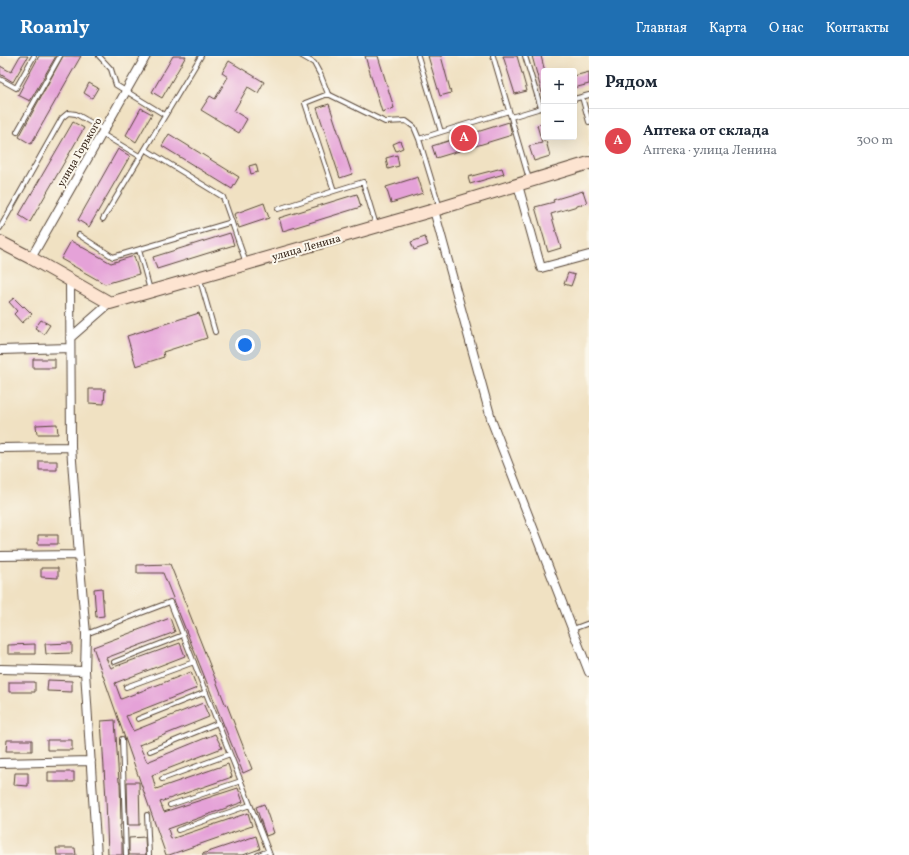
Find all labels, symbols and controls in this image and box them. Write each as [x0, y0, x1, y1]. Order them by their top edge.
text: Roamly [20, 15, 90, 41]
text: Главная [636, 19, 687, 38]
text: Карта [709, 19, 747, 38]
text: О нас [769, 19, 804, 38]
text: Контакты [826, 19, 889, 38]
map controls [541, 68, 577, 140]
button: + [541, 68, 577, 104]
text: Рядом [605, 71, 658, 94]
button: − [541, 104, 577, 140]
street label: улица Горького [54, 115, 106, 190]
text: Аптека от склада [643, 121, 769, 142]
pin: A [451, 123, 477, 153]
text: A [613, 132, 623, 150]
text: 300 m [857, 132, 893, 150]
text: Аптека · улица Ленина [643, 142, 777, 160]
street label: улица Ленина [270, 231, 343, 265]
your location [235, 335, 255, 355]

